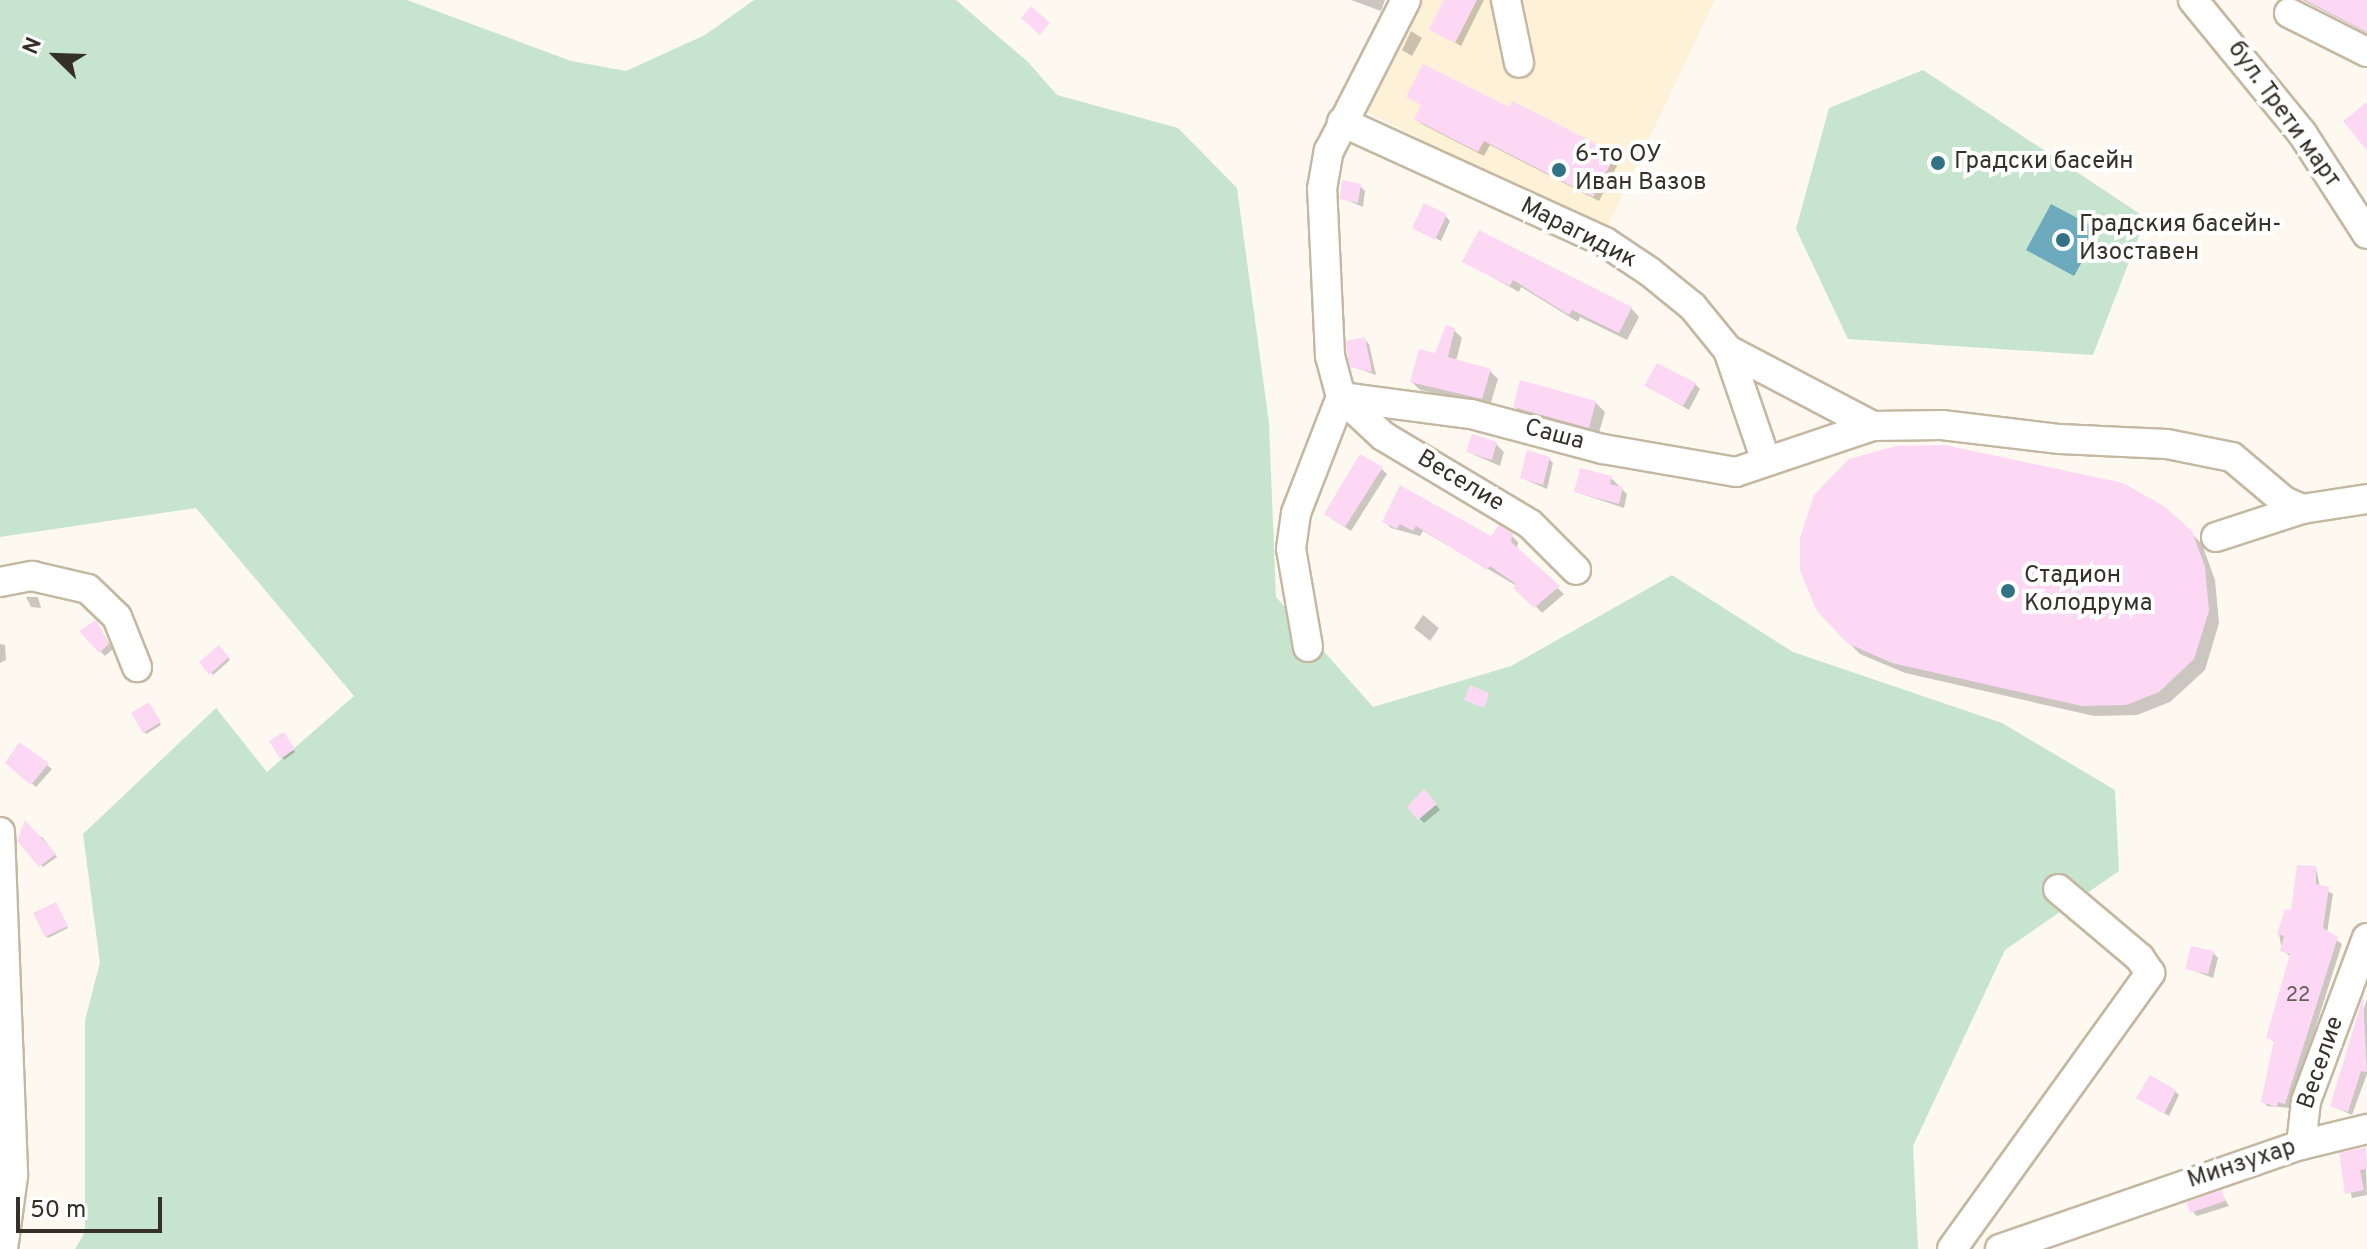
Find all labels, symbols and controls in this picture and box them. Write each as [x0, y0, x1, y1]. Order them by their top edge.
north arrow [16, 16, 96, 96]
text: N [18, 34, 49, 59]
street label: бул. Трети март [2220, 36, 2346, 194]
place label: 6-то ОУ Иван Вазов [1575, 142, 1707, 198]
place label: Градски басейн [1954, 149, 2134, 177]
marker: Градски басейн [1929, 154, 1947, 172]
marker: 6-то ОУ Иван Вазов [1550, 161, 1568, 179]
street label: Марагидик [1515, 192, 1641, 276]
place label: Градския басейн- Изоставен [2079, 212, 2282, 268]
marker: Градския басейн- Изоставен [2054, 231, 2072, 249]
street label: Саша [1521, 414, 1587, 458]
street label: Веселие [1411, 445, 1509, 519]
place label: Стадион Колодрума [2024, 563, 2152, 619]
marker: Стадион Колодрума [1999, 582, 2017, 600]
house number: 22 [2286, 984, 2310, 1008]
street label: Веселие [2293, 1013, 2351, 1113]
street label: Минзухар [2184, 1134, 2300, 1196]
scale bar [20, 1181, 166, 1231]
text: 50 m [30, 1196, 86, 1226]

